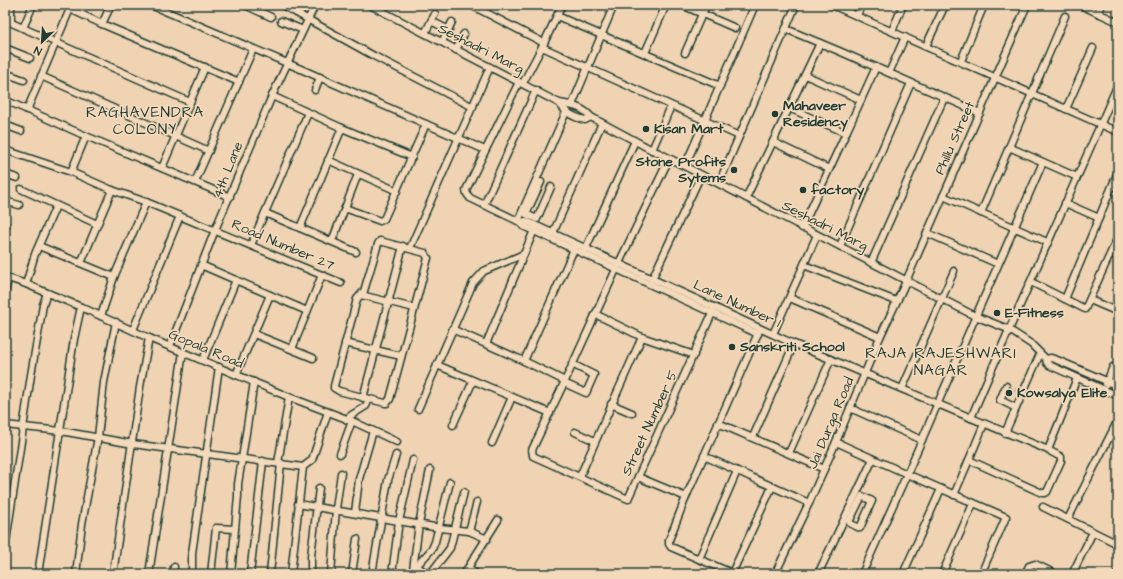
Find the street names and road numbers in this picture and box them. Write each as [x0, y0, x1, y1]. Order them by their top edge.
street label: Seshadri Marg [435, 19, 527, 79]
street label: Phillu Street [930, 98, 980, 178]
street label: 4th Lane [208, 138, 249, 201]
street label: Seshadri Marg [779, 196, 871, 256]
street label: Road Number 27 [228, 214, 338, 276]
street label: Lane Number 1 [690, 275, 784, 333]
street label: Gopala Road [165, 324, 247, 374]
street label: Street Number 5 [617, 367, 683, 479]
street label: Jai Durga Road [803, 374, 859, 472]

